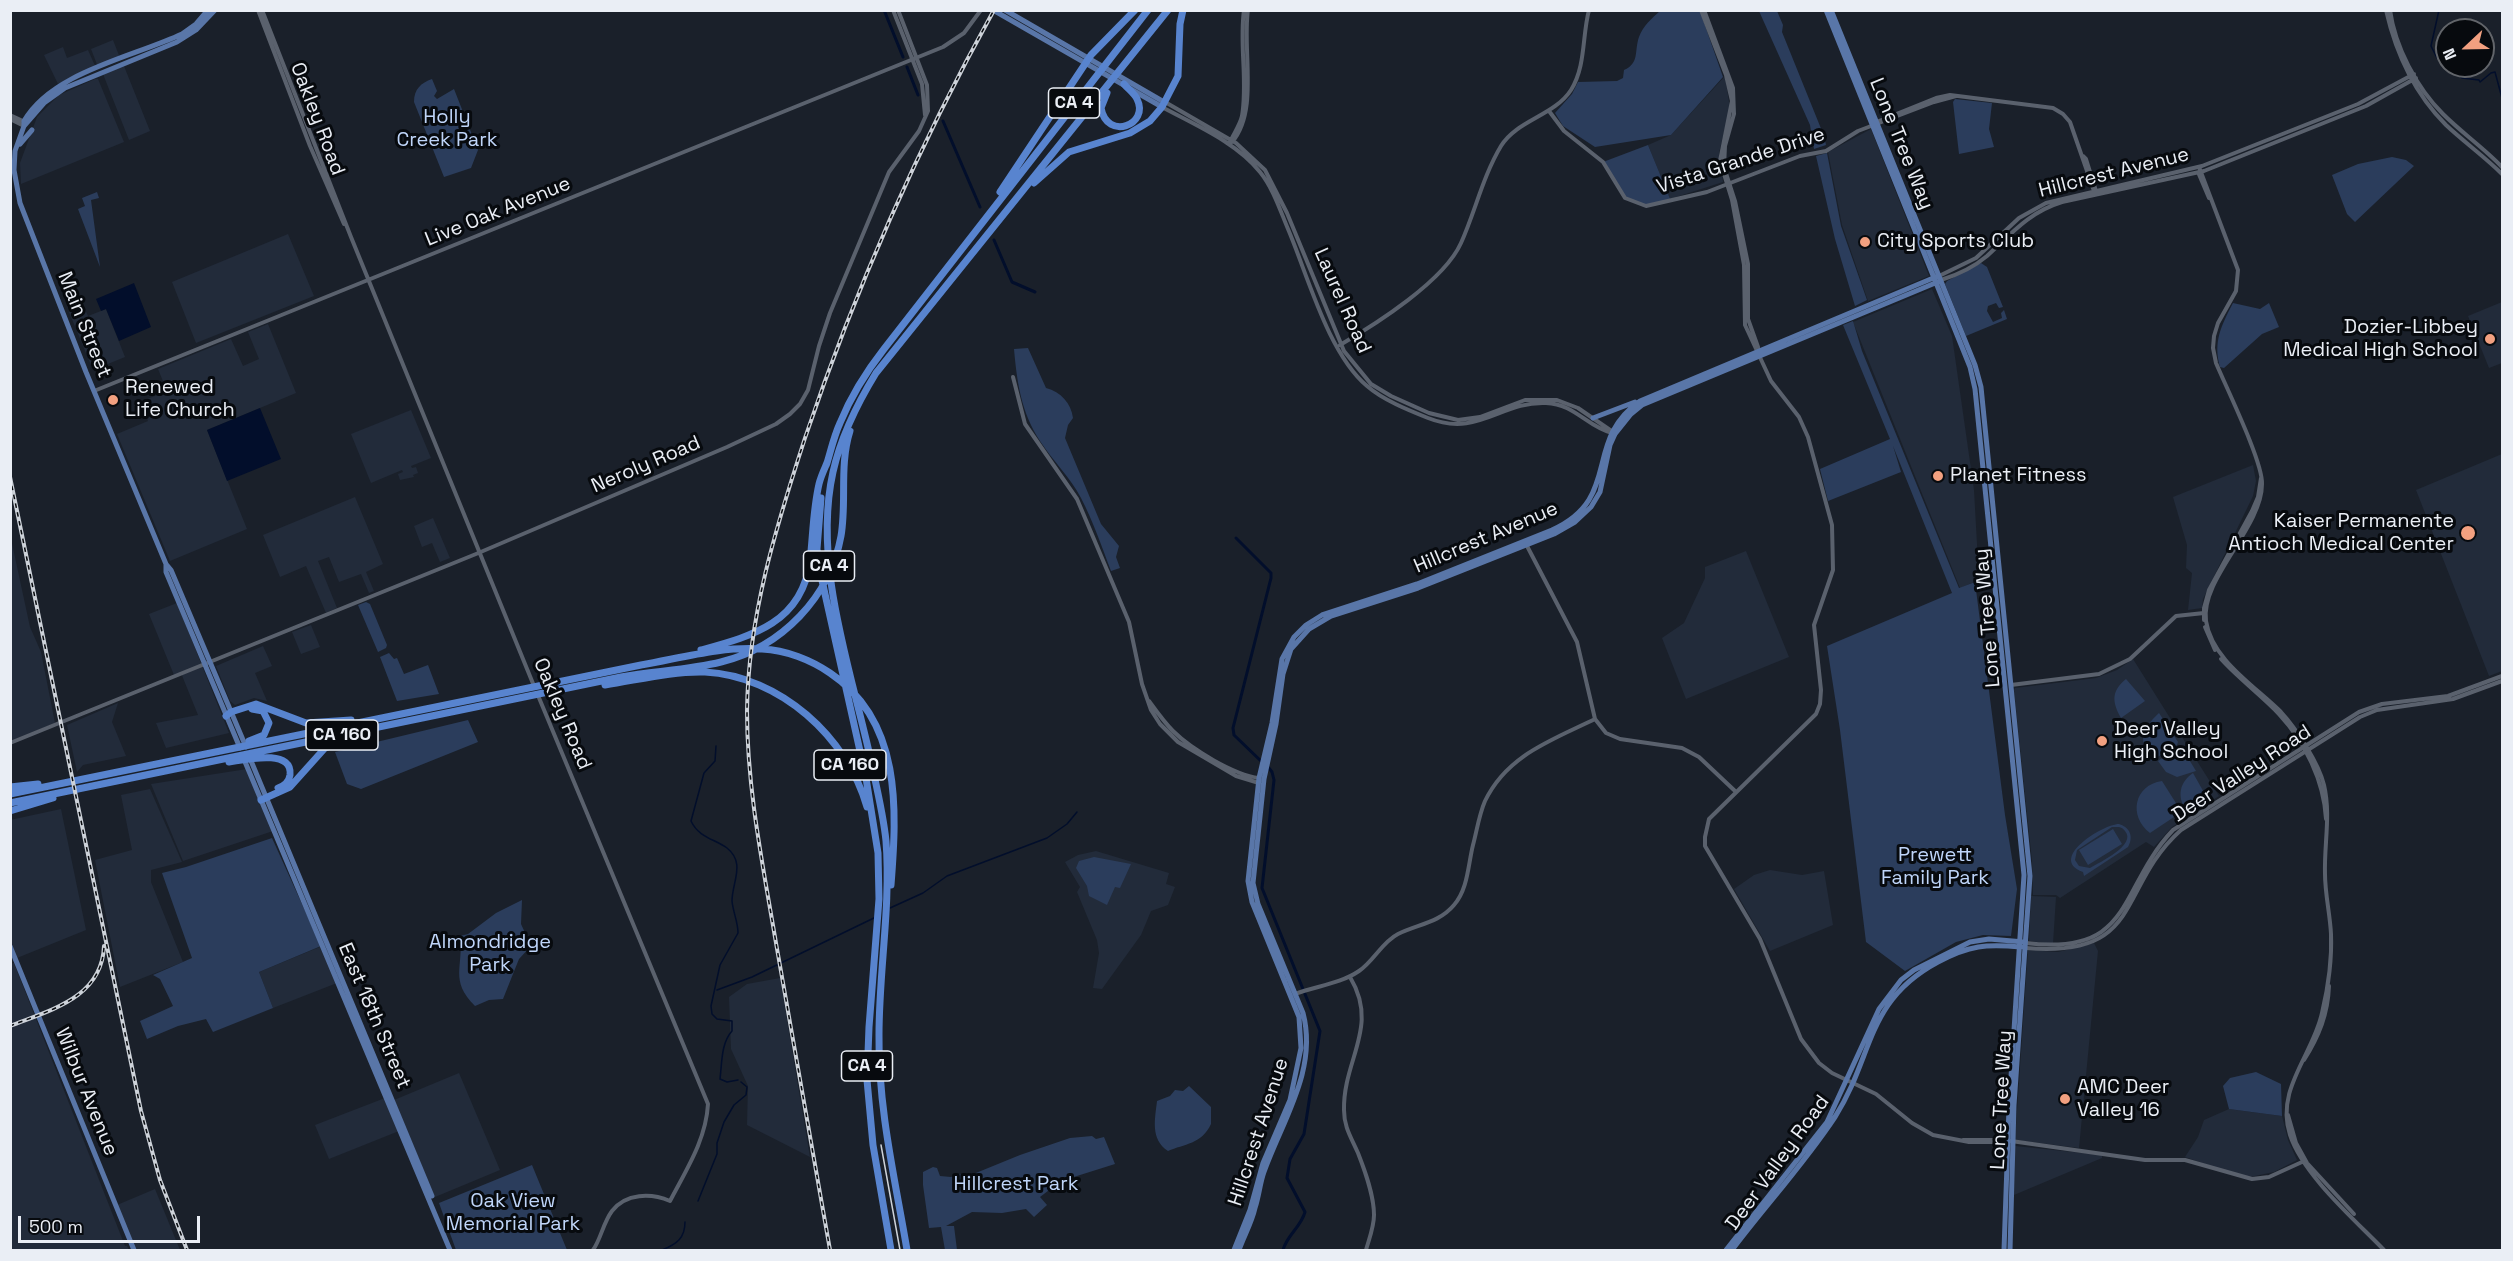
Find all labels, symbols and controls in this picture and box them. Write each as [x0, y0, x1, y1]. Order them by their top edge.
north arrow [2435, 18, 2495, 78]
text: N [2438, 45, 2461, 63]
street label: Oakley Road [285, 59, 349, 179]
street label: Lone Tree Way [1864, 75, 1938, 213]
road number: CA 4 [1048, 88, 1100, 118]
park label: Holly Creek Park [396, 106, 498, 153]
street label: Vista Grande Drive [1654, 123, 1828, 199]
street label: Hillcrest Avenue [2036, 143, 2192, 203]
street label: Live Oak Avenue [422, 172, 574, 252]
place label: City Sports Club [1877, 230, 2034, 254]
marker: City Sports Club [1858, 235, 1872, 249]
street label: Laurel Road [1308, 245, 1376, 357]
street label: Main Street [52, 268, 116, 382]
place label: Dozier-Libbey Medical High School [2283, 316, 2478, 363]
marker: Dozier-Libbey Medical High School [2483, 332, 2497, 346]
place label: Renewed Life Church [125, 376, 235, 423]
marker: Renewed Life Church [106, 393, 120, 407]
street label: Neroly Road [588, 431, 704, 499]
place label: Planet Fitness [1950, 464, 2087, 488]
marker: Planet Fitness [1931, 469, 1945, 483]
street label: Hillcrest Avenue [1410, 497, 1562, 579]
place label: Kaiser Permanente Antioch Medical Center [2228, 510, 2454, 557]
marker: Kaiser Permanente Antioch Medical Center [2459, 524, 2477, 542]
street label: Lone Tree Way [1970, 547, 2006, 689]
road number: CA 4 [804, 551, 854, 581]
street label: Oakley Road [528, 655, 596, 773]
place label: Deer Valley High School [2114, 718, 2228, 765]
road number: CA 160 [306, 720, 378, 750]
street label: Deer Valley Road [2168, 720, 2316, 828]
marker: Deer Valley High School [2095, 734, 2109, 748]
road number: CA 160 [814, 750, 886, 780]
park label: Prewett Family Park [1881, 844, 1989, 891]
park label: Almondridge Park [429, 931, 551, 978]
street label: East 18th Street [333, 940, 415, 1092]
street label: Wilbur Avenue [49, 1025, 123, 1159]
street label: Lone Tree Way [1986, 1030, 2018, 1170]
road number: CA 4 [842, 1051, 892, 1081]
street label: Hillcrest Avenue [1224, 1055, 1294, 1209]
place label: AMC Deer Valley 16 [2077, 1076, 2169, 1123]
street label: Deer Valley Road [1721, 1091, 1835, 1235]
marker: AMC Deer Valley 16 [2058, 1092, 2072, 1106]
park label: Hillcrest Park [953, 1173, 1079, 1197]
park label: Oak View Memorial Park [446, 1190, 580, 1237]
scale bar [21, 1204, 202, 1242]
text: 500 m [29, 1215, 83, 1238]

